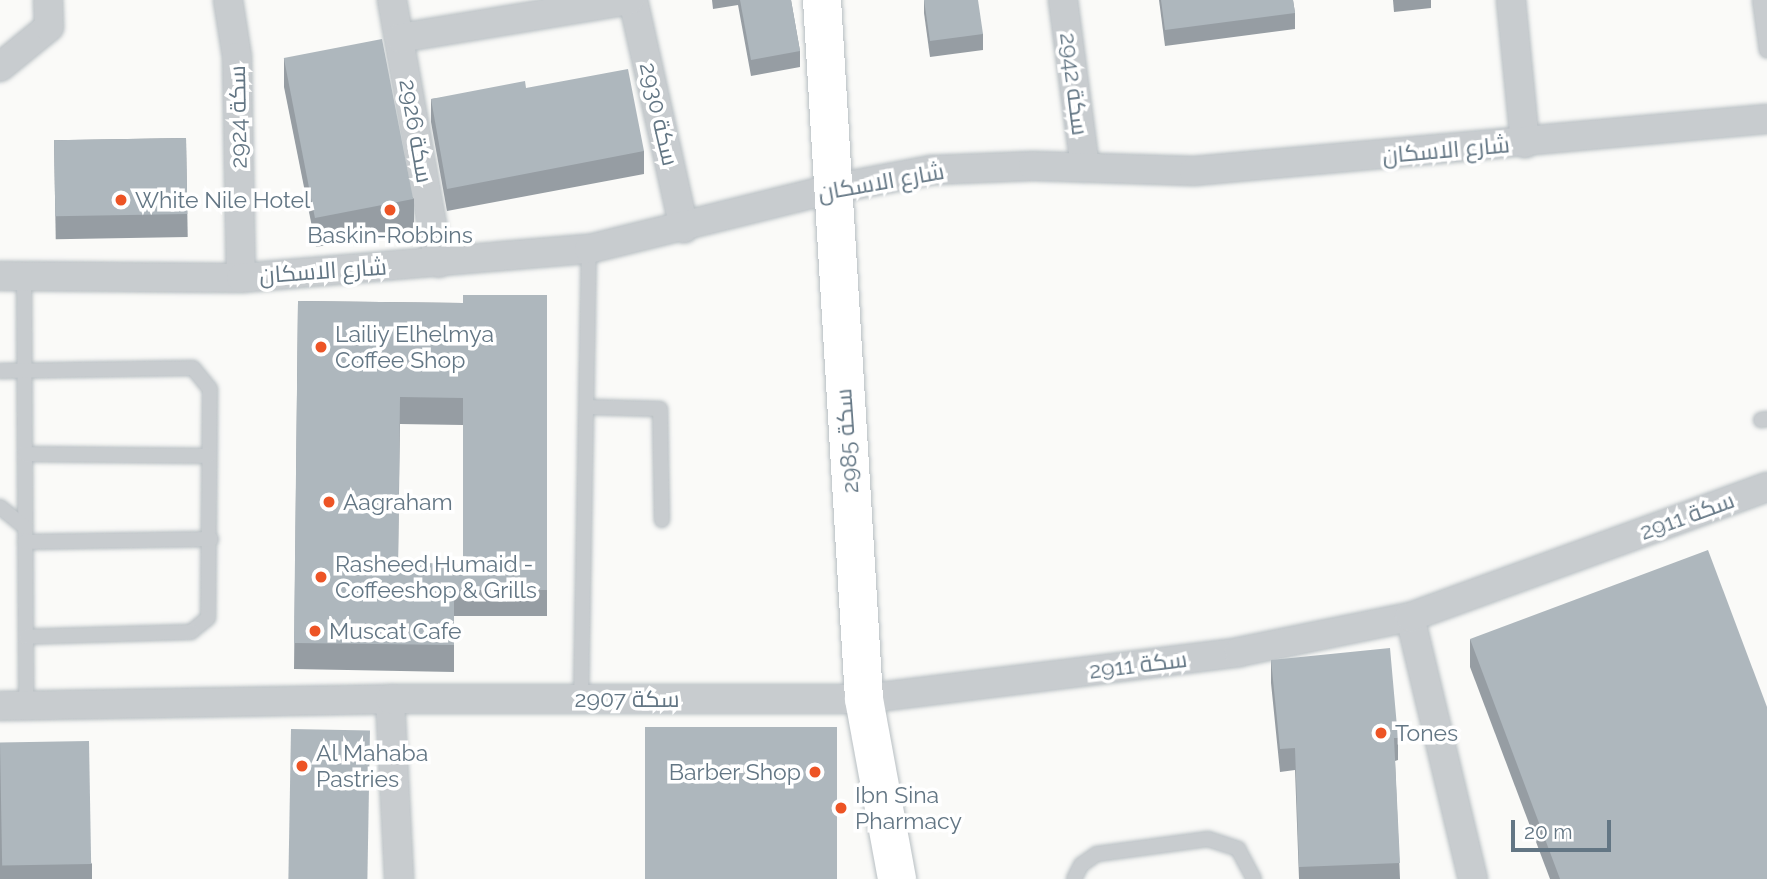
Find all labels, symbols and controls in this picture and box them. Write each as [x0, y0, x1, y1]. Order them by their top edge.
street label: سكة 2942 [1054, 31, 1094, 137]
street label: سكة 2930 [634, 60, 684, 168]
street label: سكة 2924 [223, 65, 253, 169]
street label: سكة 2926 [393, 77, 439, 185]
street label: شارع الاسكان [1381, 131, 1511, 169]
street label: شارع الاسكان [816, 157, 946, 207]
place label: White Nile Hotel [135, 186, 310, 214]
marker: White Nile Hotel [113, 192, 129, 208]
marker: Baskin-Robbins [382, 202, 398, 218]
place label: Baskin-Robbins [307, 221, 473, 249]
street label: شارع الاسكان [258, 253, 388, 289]
place label: Lailiy Elhelmya Coffee Shop [335, 320, 495, 374]
marker: Lailiy Elhelmya Coffee Shop [313, 339, 329, 355]
street label: سكة 2985 [830, 388, 864, 494]
street label: سكة 2911 [1636, 486, 1738, 546]
place label: Aagraham [343, 488, 453, 516]
marker: Aagraham [321, 494, 337, 510]
place label: Rasheed Humaid - Coffeeshop & Grills [335, 550, 537, 604]
marker: Rasheed Humaid - Coffeeshop & Grills [313, 569, 329, 585]
place label: Muscat Cafe [329, 617, 462, 645]
marker: Muscat Cafe [307, 623, 323, 639]
street label: سكة 2911 [1087, 645, 1189, 685]
street label: سكة 2907 [575, 685, 679, 713]
place label: Tones [1395, 719, 1458, 747]
marker: Tones [1373, 725, 1389, 741]
place label: Al Mahaba Pastries [316, 739, 429, 793]
marker: Al Mahaba Pastries [294, 758, 310, 774]
place label: Barber Shop [668, 758, 801, 786]
marker: Barber Shop [807, 764, 823, 780]
place label: Ibn Sina Pharmacy [855, 781, 962, 835]
marker: Ibn Sina Pharmacy [833, 800, 849, 816]
scale bar [1515, 806, 1615, 850]
text: 20 m [1524, 819, 1572, 844]

